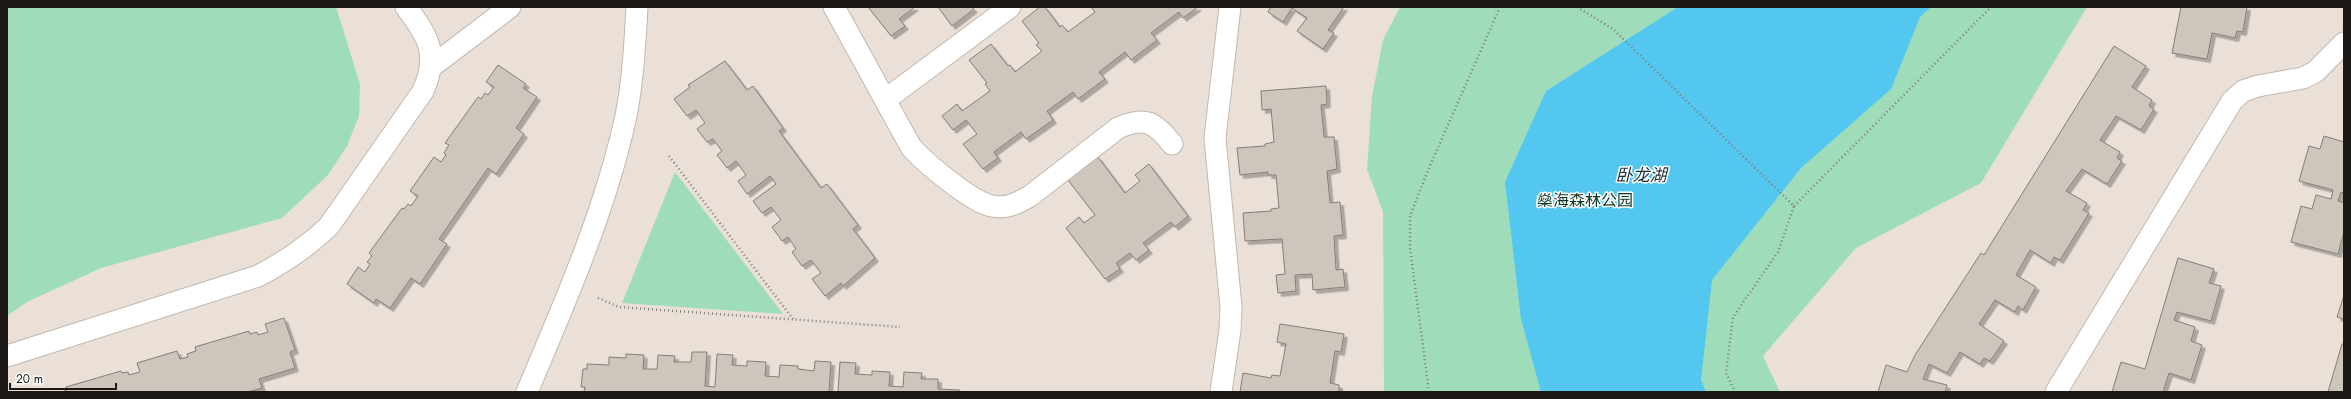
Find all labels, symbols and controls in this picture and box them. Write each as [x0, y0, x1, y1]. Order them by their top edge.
water label: 卧龙湖 [1616, 163, 1669, 187]
park label: 燊海森林公园 [1537, 189, 1633, 212]
scale bar [10, 365, 116, 391]
text: 20 m [16, 370, 43, 388]

